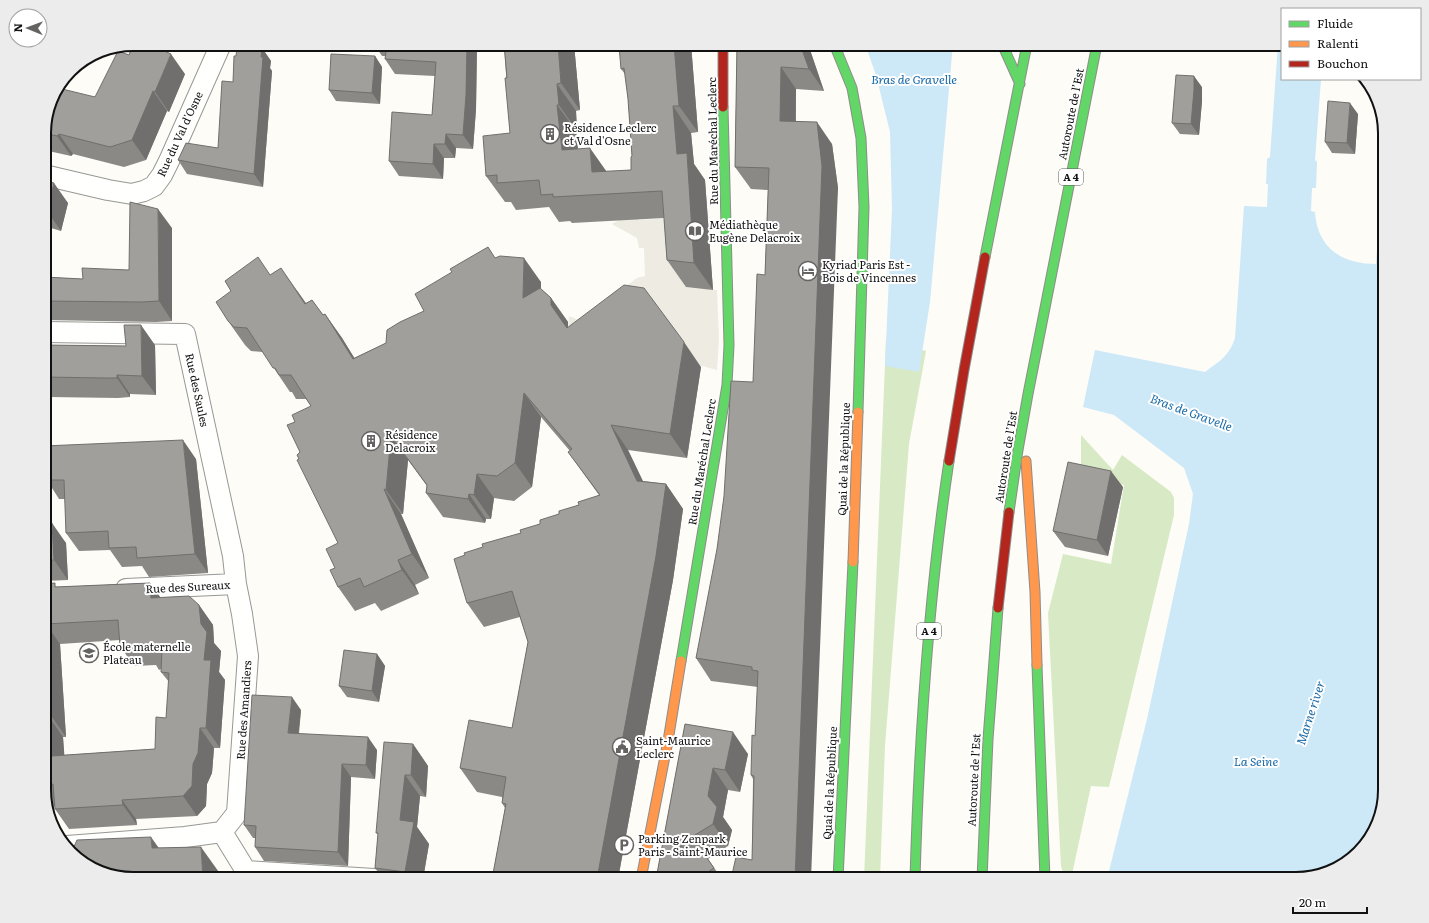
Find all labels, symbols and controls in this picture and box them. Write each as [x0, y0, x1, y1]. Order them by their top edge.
north arrow [8, 8, 48, 48]
legend [1281, 8, 1421, 80]
text: Fluide [1317, 14, 1353, 32]
text: N [9, 23, 25, 33]
text: Ralenti [1317, 34, 1358, 52]
text: Bouchon [1317, 54, 1368, 72]
street label: Autoroute de l’Est [1053, 66, 1087, 161]
water label: Bras de Gravelle [871, 70, 957, 88]
street label: Rue du Maréchal Leclerc [703, 76, 721, 205]
street label: Rue du Val d'Osne [152, 88, 206, 179]
place label: Résidence Leclerc et Val d'Osne [564, 119, 657, 148]
building icon: Résidence Leclerc et Val d'Osne [539, 123, 561, 145]
road number: A 4 [1059, 169, 1083, 185]
place label: Médiathèque Eugène Delacroix [709, 216, 801, 245]
library icon: Médiathèque Eugène Delacroix [684, 220, 706, 242]
place label: Kyriad Paris Est - Bois de Vincennes [822, 256, 916, 285]
hotel icon: Kyriad Paris Est - Bois de Vincennes [797, 260, 819, 282]
street label: Rue des Saules [182, 352, 214, 428]
water label: Bras de Gravelle [1148, 389, 1235, 435]
street label: Rue du Maréchal Leclerc [683, 397, 719, 526]
street label: Quai de la République [833, 402, 853, 516]
street label: Autoroute de l’Est [990, 409, 1020, 504]
place label: Résidence Delacroix [385, 426, 438, 455]
building icon: Résidence Delacroix [360, 430, 382, 452]
street label: Rue des Sureaux [145, 576, 231, 596]
road number: A 4 [917, 623, 941, 639]
place label: École maternelle Plateau [103, 638, 191, 667]
school or university icon: École maternelle Plateau [78, 642, 100, 664]
street label: Rue des Amandiers [232, 660, 254, 760]
water label: Marne river [1291, 678, 1329, 747]
street label: Quai de la République [818, 726, 840, 840]
place label: Saint-Maurice Leclerc [636, 732, 711, 761]
street label: Autoroute de l’Est [963, 733, 983, 827]
public building icon: Saint-Maurice Leclerc [611, 736, 633, 758]
water label: La Seine [1234, 752, 1278, 770]
place label: Parking Zenpark Paris - Saint-Maurice [638, 830, 748, 859]
parking icon: Parking Zenpark Paris - Saint-Maurice [613, 834, 635, 856]
scale bar [1293, 889, 1367, 915]
text: 20 m [1299, 893, 1326, 911]

